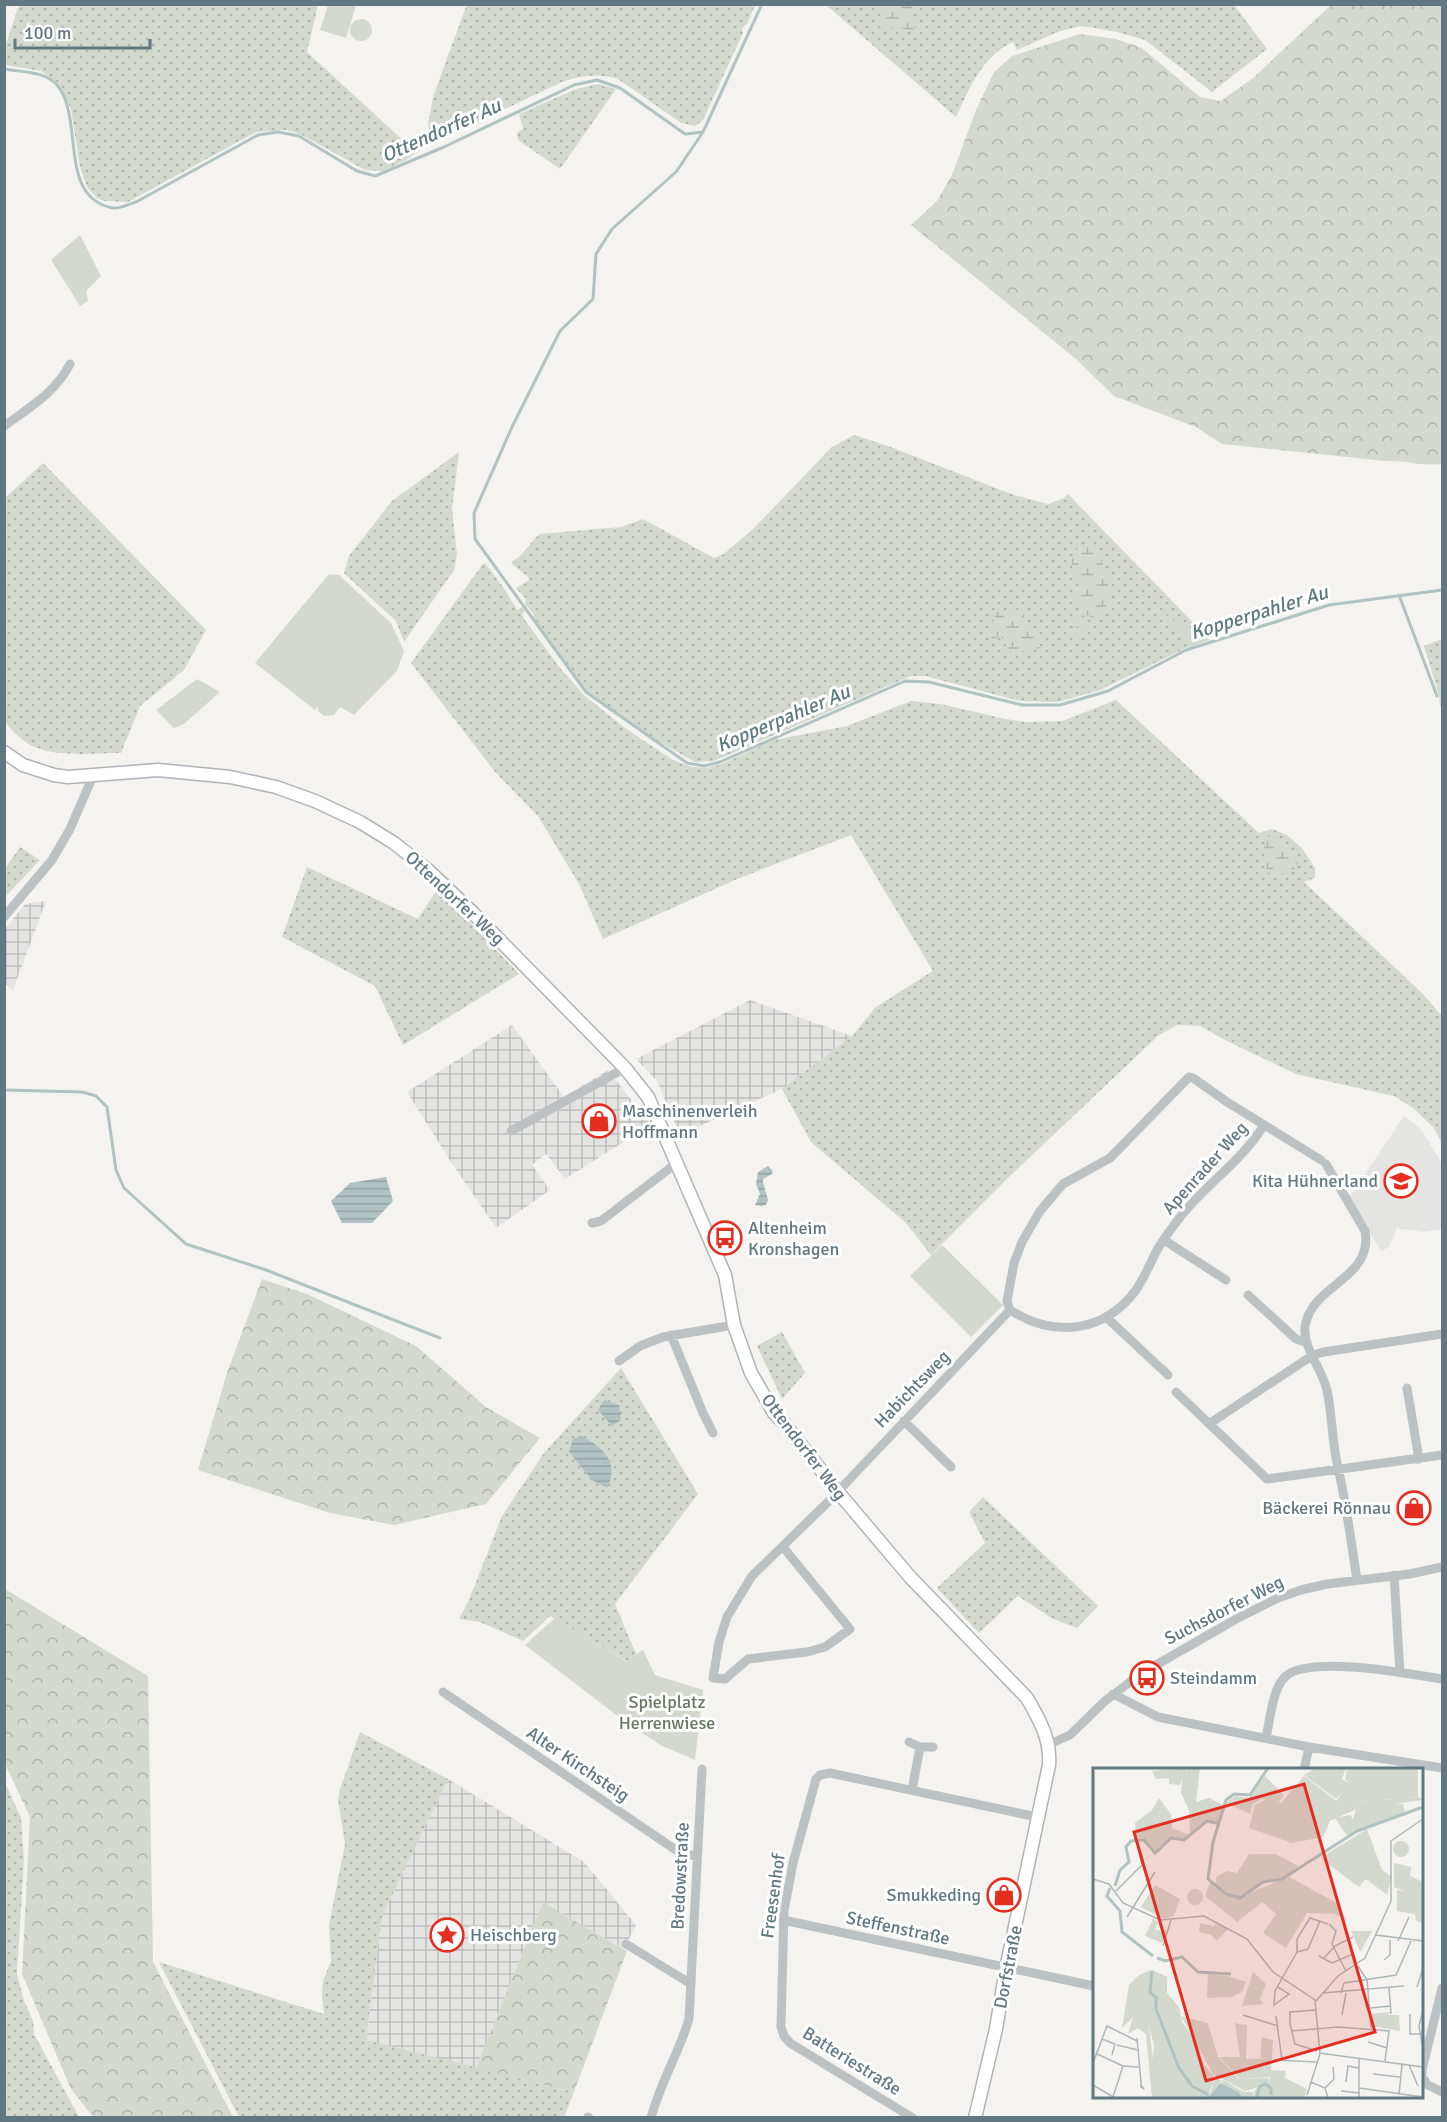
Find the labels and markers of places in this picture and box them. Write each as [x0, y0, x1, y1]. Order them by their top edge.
place label: Maschinenverleih Hoffmann [622, 1100, 757, 1143]
shop icon: Maschinenverleih Hoffmann [581, 1103, 617, 1139]
school or university icon: Kita Hühnerland [1383, 1163, 1419, 1199]
place label: Kita Hühnerland [1252, 1170, 1378, 1192]
place label: Altenheim Kronshagen [748, 1217, 839, 1260]
bus stop icon: Altenheim Kronshagen [707, 1220, 743, 1256]
shop icon: Bäckerei Rönnau [1396, 1490, 1432, 1526]
place label: Bäckerei Rönnau [1262, 1497, 1391, 1519]
bus stop icon: Steindamm [1129, 1660, 1165, 1696]
place label: Steindamm [1170, 1667, 1257, 1689]
shop icon: Smukkeding [986, 1877, 1022, 1913]
place label: Smukkeding [886, 1884, 981, 1906]
place icon: Heischberg [429, 1917, 465, 1953]
place label: Heischberg [470, 1924, 557, 1946]

